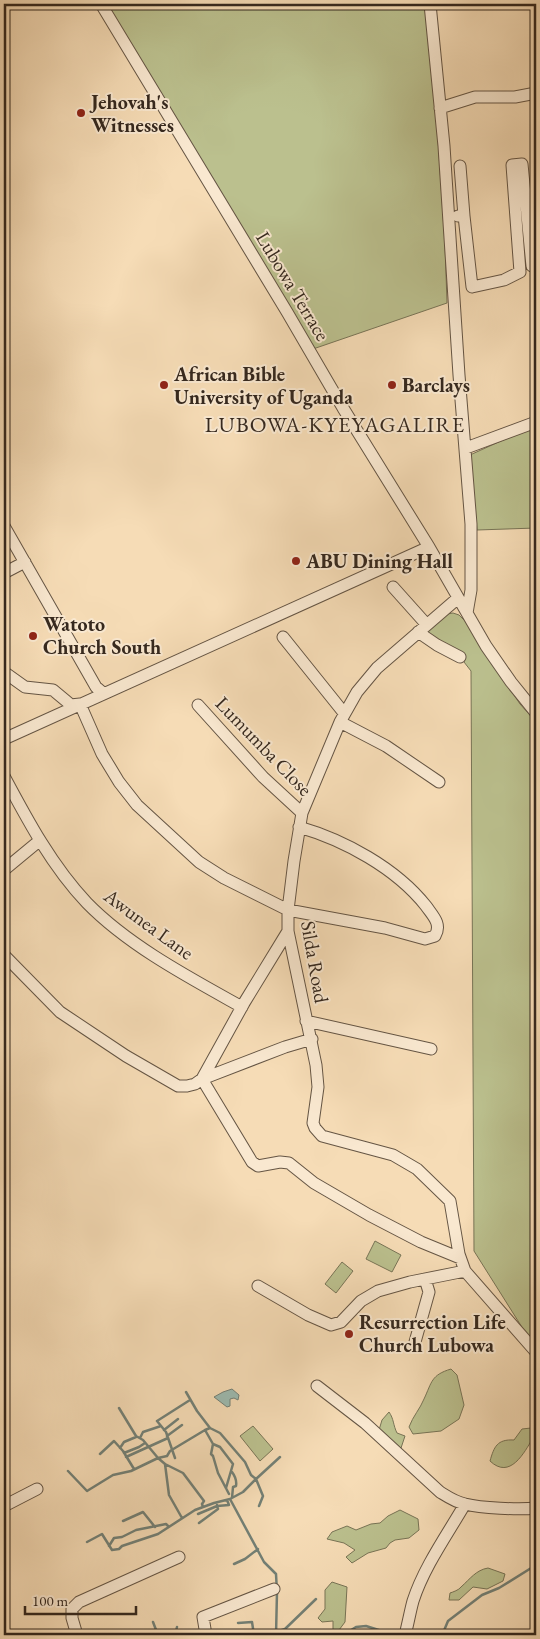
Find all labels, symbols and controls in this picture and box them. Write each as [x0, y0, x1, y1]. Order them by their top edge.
place label: Jehovah's Witnesses [89, 89, 174, 138]
marker: Jehovah's Witnesses [75, 107, 87, 119]
street label: Lubowa Terrace [250, 226, 336, 346]
place label: African Bible University of Uganda [173, 361, 353, 410]
place label: Barclays [402, 372, 470, 398]
marker: African Bible University of Uganda [158, 379, 170, 391]
marker: Barclays [386, 379, 398, 391]
district label: LUBOWA-KYEYAGALIRE [205, 410, 465, 439]
place label: ABU Dining Hall [305, 548, 453, 574]
marker: ABU Dining Hall [290, 555, 302, 567]
place label: Watoto Church South [43, 611, 161, 660]
marker: Watoto Church South [27, 630, 39, 642]
street label: Lumumba Close [210, 691, 318, 802]
street label: Awunea Lane [98, 882, 199, 966]
street label: Silda Road [295, 919, 335, 1006]
place label: Resurrection Life Church Lubowa [359, 1309, 506, 1358]
marker: Resurrection Life Church Lubowa [343, 1328, 355, 1340]
scale bar [25, 1584, 136, 1616]
text: 100 m [32, 1591, 69, 1610]

